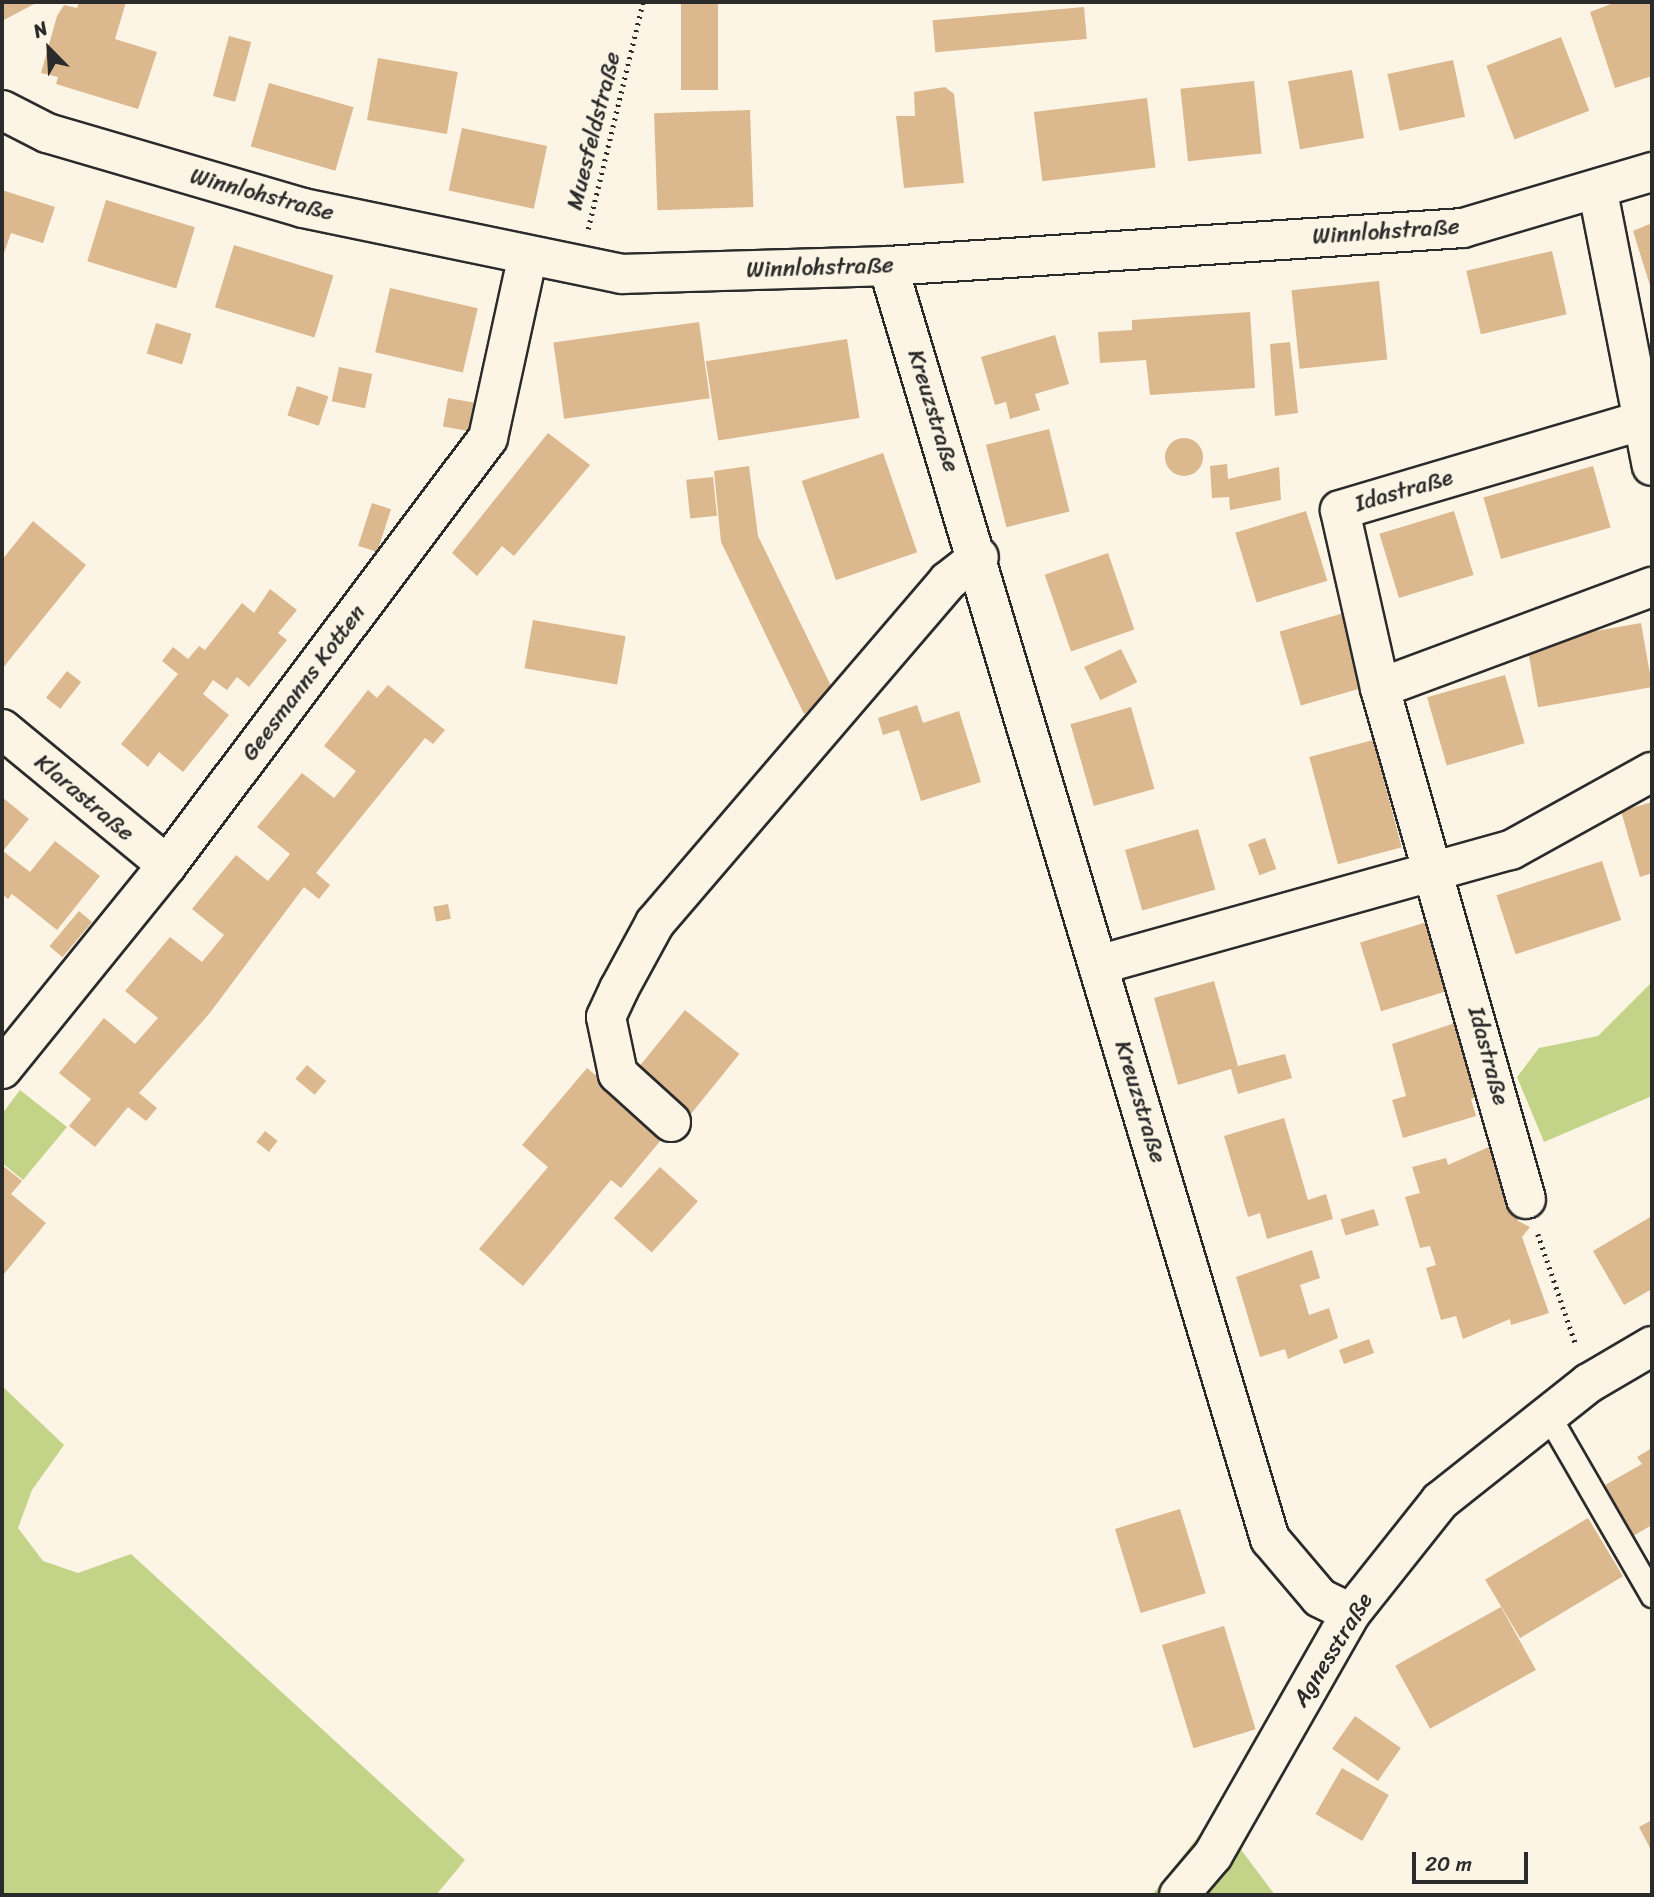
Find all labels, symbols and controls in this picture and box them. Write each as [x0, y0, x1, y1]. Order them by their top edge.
text: N [28, 12, 53, 47]
north arrow [14, 14, 84, 84]
street label: Muesfeldstraße [561, 49, 627, 213]
street label: Winnlohstraße [187, 163, 337, 227]
street label: Winnlohstraße [1311, 213, 1461, 251]
street label: Winnlohstraße [746, 252, 894, 284]
street label: Kreuzstraße [901, 346, 965, 476]
street label: Idastraße [1352, 464, 1456, 518]
street label: Geesmanns Kotten [236, 600, 372, 766]
street label: Klarastraße [29, 748, 139, 848]
street label: Idastraße [1462, 1004, 1514, 1108]
street label: Kreuzstraße [1108, 1037, 1172, 1167]
street label: Agnesstraße [1287, 1588, 1379, 1712]
scale bar [1416, 1838, 1532, 1882]
text: 20 m [1425, 1845, 1472, 1883]

